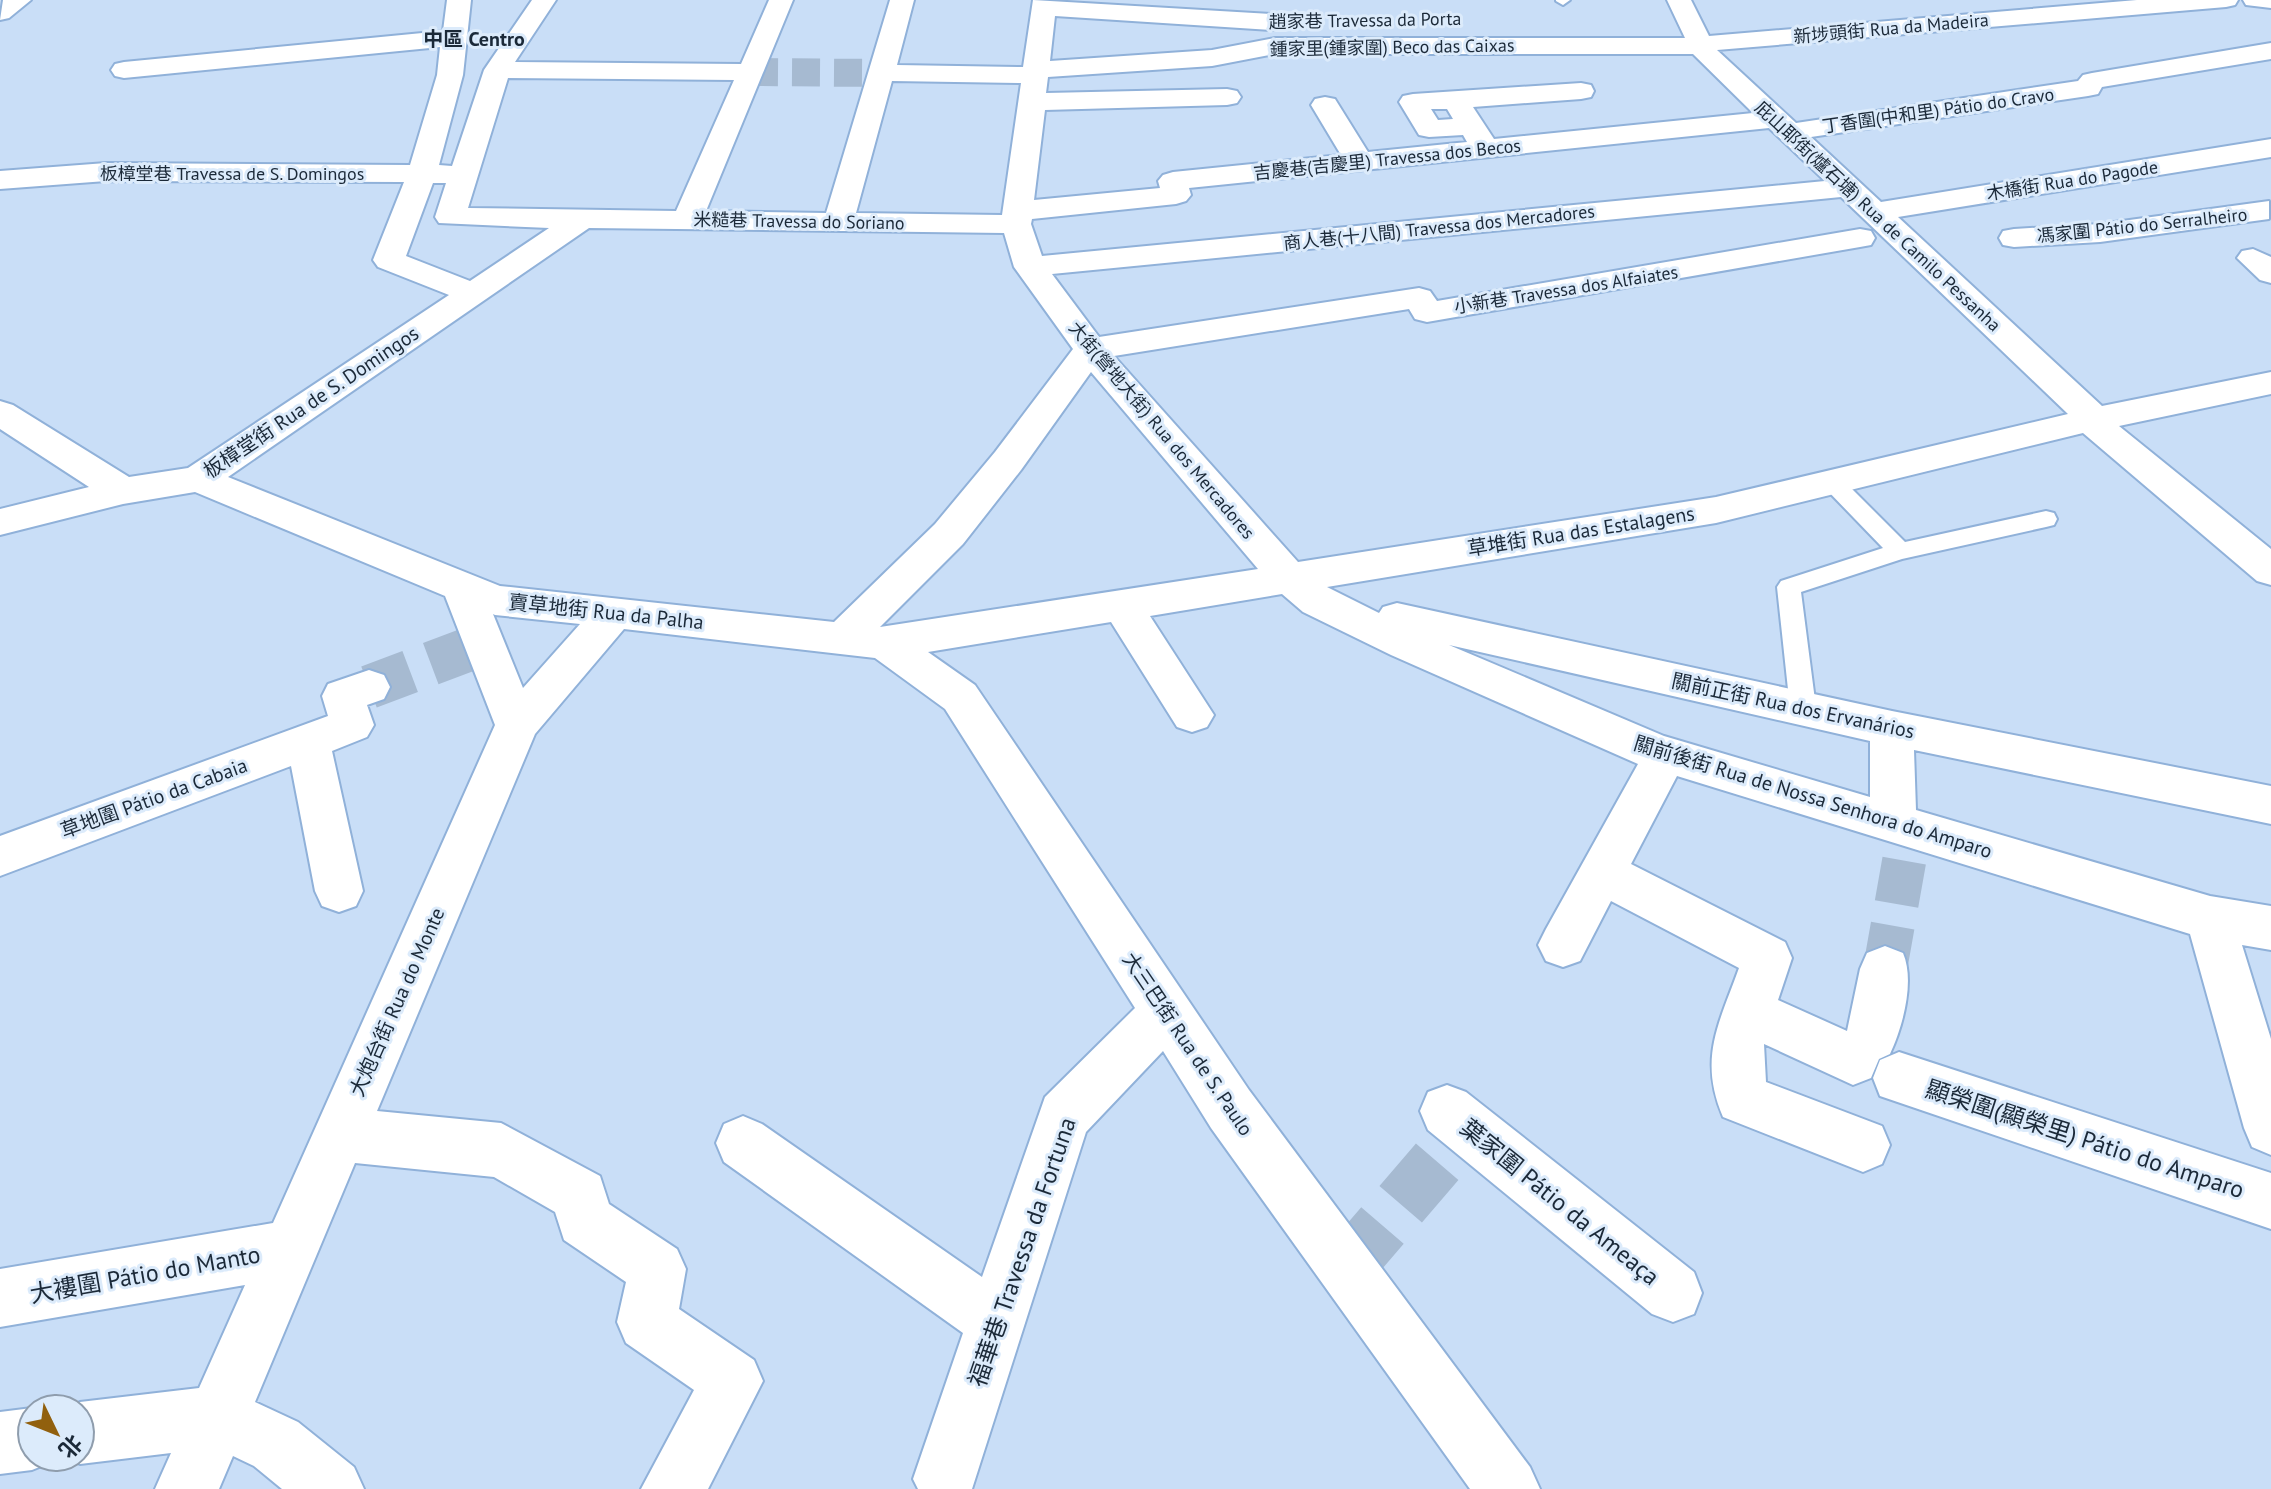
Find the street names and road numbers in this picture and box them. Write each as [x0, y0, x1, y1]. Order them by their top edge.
street label: 趙家巷 Travessa da Porta [1268, 7, 1462, 33]
street label: 新埗頭街 Rua da Madeira [1792, 8, 1990, 48]
street label: 鍾家里(鍾家圍) Beco das Caixas [1269, 33, 1515, 61]
street label: 丁香圍(中和里) Pátio do Cravo [1821, 82, 2055, 138]
street label: 庇山耶街(爐石塘) Rua de Camilo Pessanha [1750, 96, 2006, 336]
street label: 吉慶巷(吉慶里) Travessa dos Becos [1252, 134, 1522, 184]
street label: 木橋街 Rua do Pagode [1985, 155, 2159, 205]
street label: 板樟堂巷 Travessa de S. Domingos [100, 162, 364, 185]
street label: 商人巷(十八間) Travessa dos Mercadores [1282, 199, 1596, 255]
street label: 馮家圍 Pátio do Serralheiro [2036, 203, 2248, 247]
street label: 米糙巷 Travessa do Soriano [693, 208, 905, 234]
street label: 小新巷 Travessa dos Alfaiates [1452, 260, 1680, 318]
street label: 大街(營地大街) Rua dos Mercadores [1064, 316, 1260, 544]
street label: 板樟堂街 Rua de S. Domingos [198, 320, 424, 484]
street label: 草堆街 Rua das Estalagens [1466, 500, 1696, 562]
street label: 賣草地街 Rua da Palha [507, 589, 705, 635]
street label: 關前正街 Rua dos Ervanários [1669, 668, 1917, 744]
street label: 關前後街 Rua de Nossa Senhora do Amparo [1631, 730, 1995, 864]
street label: 草地圍 Pátio da Cabaia [57, 752, 251, 844]
street label: 大炮台街 Rua do Monte [344, 903, 450, 1101]
street label: 大三巴街 Rua de S. Paulo [1117, 947, 1259, 1141]
street label: 顯榮圍(顯榮里) Pátio do Amparo [1922, 1073, 2248, 1205]
street label: 葉家圍 Pátio da Ameaça [1454, 1112, 1666, 1292]
street label: 福華巷 Travessa da Fortuna [961, 1113, 1083, 1391]
street label: 大褸圍 Pátio do Manto [27, 1238, 263, 1310]

